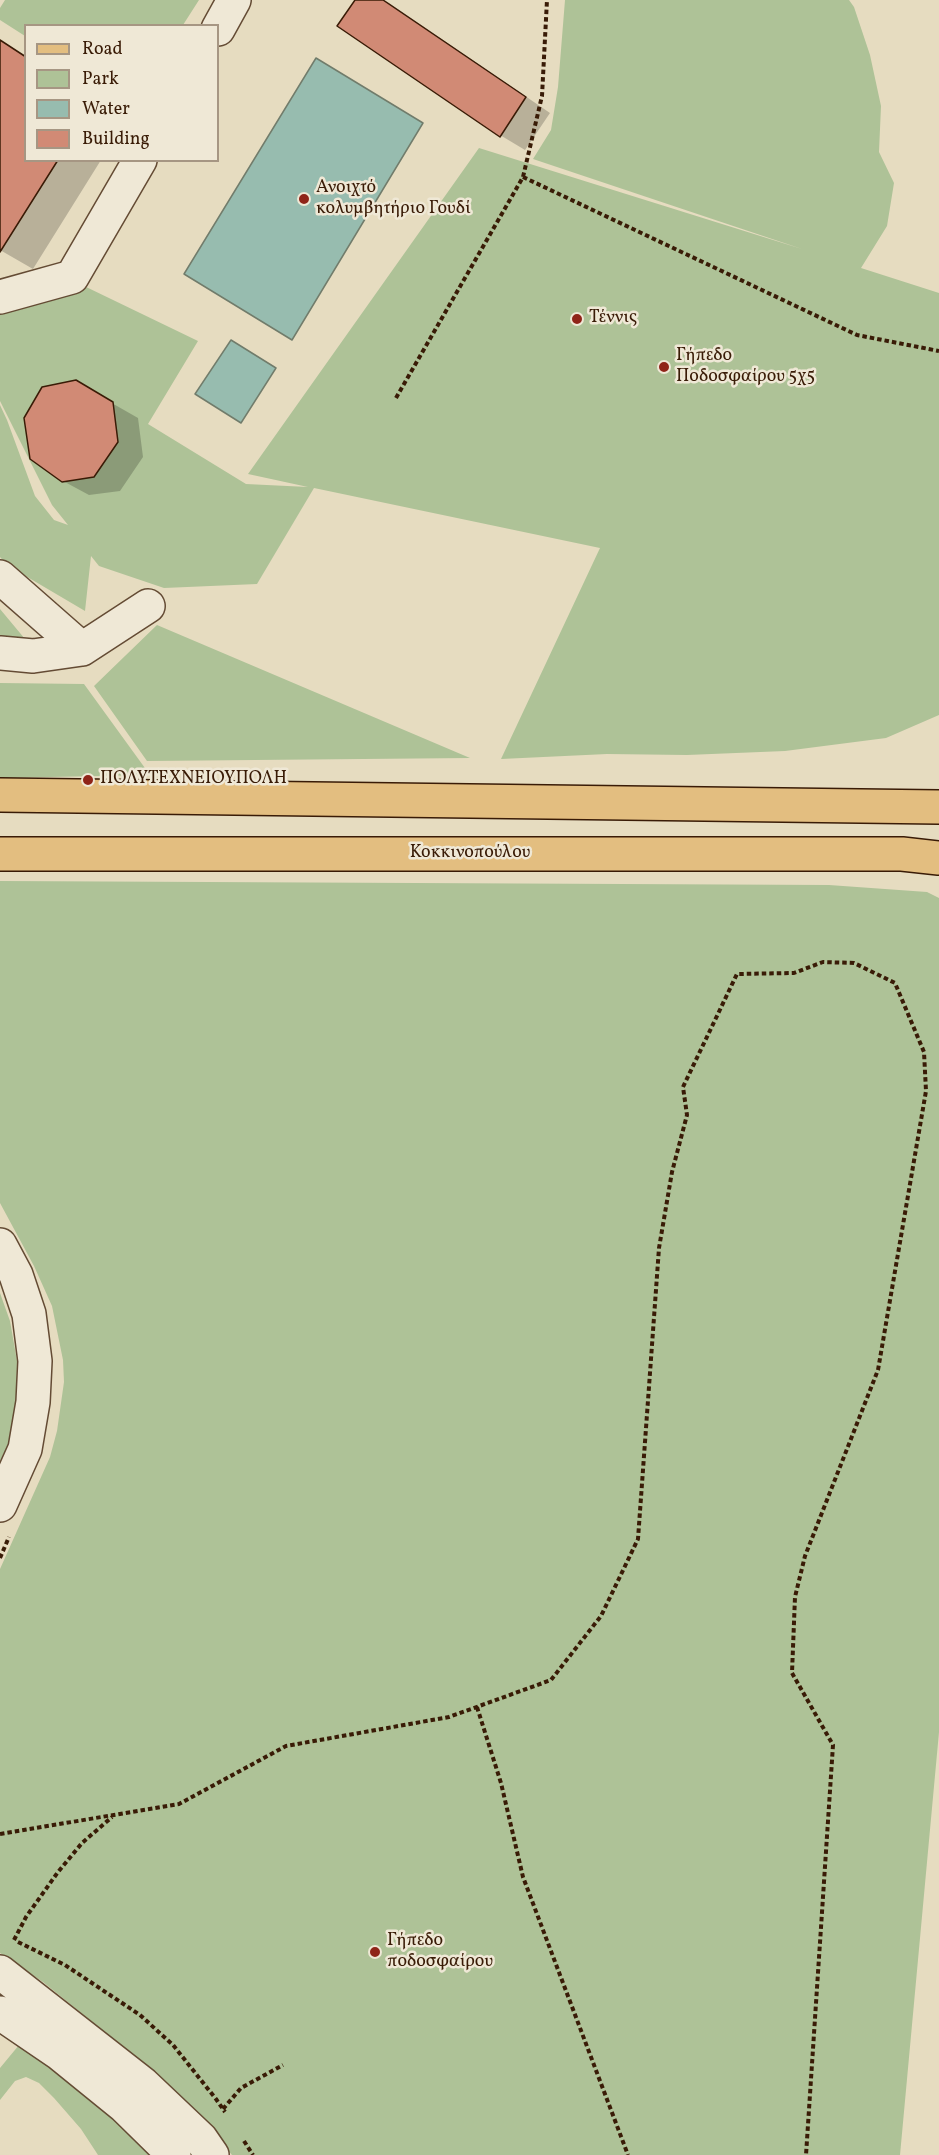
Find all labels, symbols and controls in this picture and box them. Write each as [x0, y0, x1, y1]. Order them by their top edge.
legend [24, 24, 219, 162]
text: Road [82, 37, 123, 62]
text: Park [82, 67, 119, 92]
text: Water [82, 97, 130, 122]
text: Building [82, 127, 150, 152]
place label: Ανοιχτό κολυμβητήριο Γουδί [316, 178, 471, 220]
marker: Ανοιχτό κολυμβητήριο Γουδί [297, 192, 311, 206]
place label: Τέννις [589, 308, 637, 330]
marker: Τέννις [570, 312, 584, 326]
place label: Γήπεδο Ποδοσφαίρου 5χ5 [676, 346, 815, 388]
marker: Γήπεδο Ποδοσφαίρου 5χ5 [657, 360, 671, 374]
place label: ΠΟΛΥΤΕΧΝΕΙΟΥΠΟΛΗ [100, 769, 287, 791]
marker: ΠΟΛΥΤΕΧΝΕΙΟΥΠΟΛΗ [81, 773, 95, 787]
street label: Κοκκινοπούλου [410, 843, 530, 865]
place label: Γήπεδο ποδοσφαίρου [387, 1931, 493, 1974]
marker: Γήπεδο ποδοσφαίρου [368, 1945, 382, 1959]

